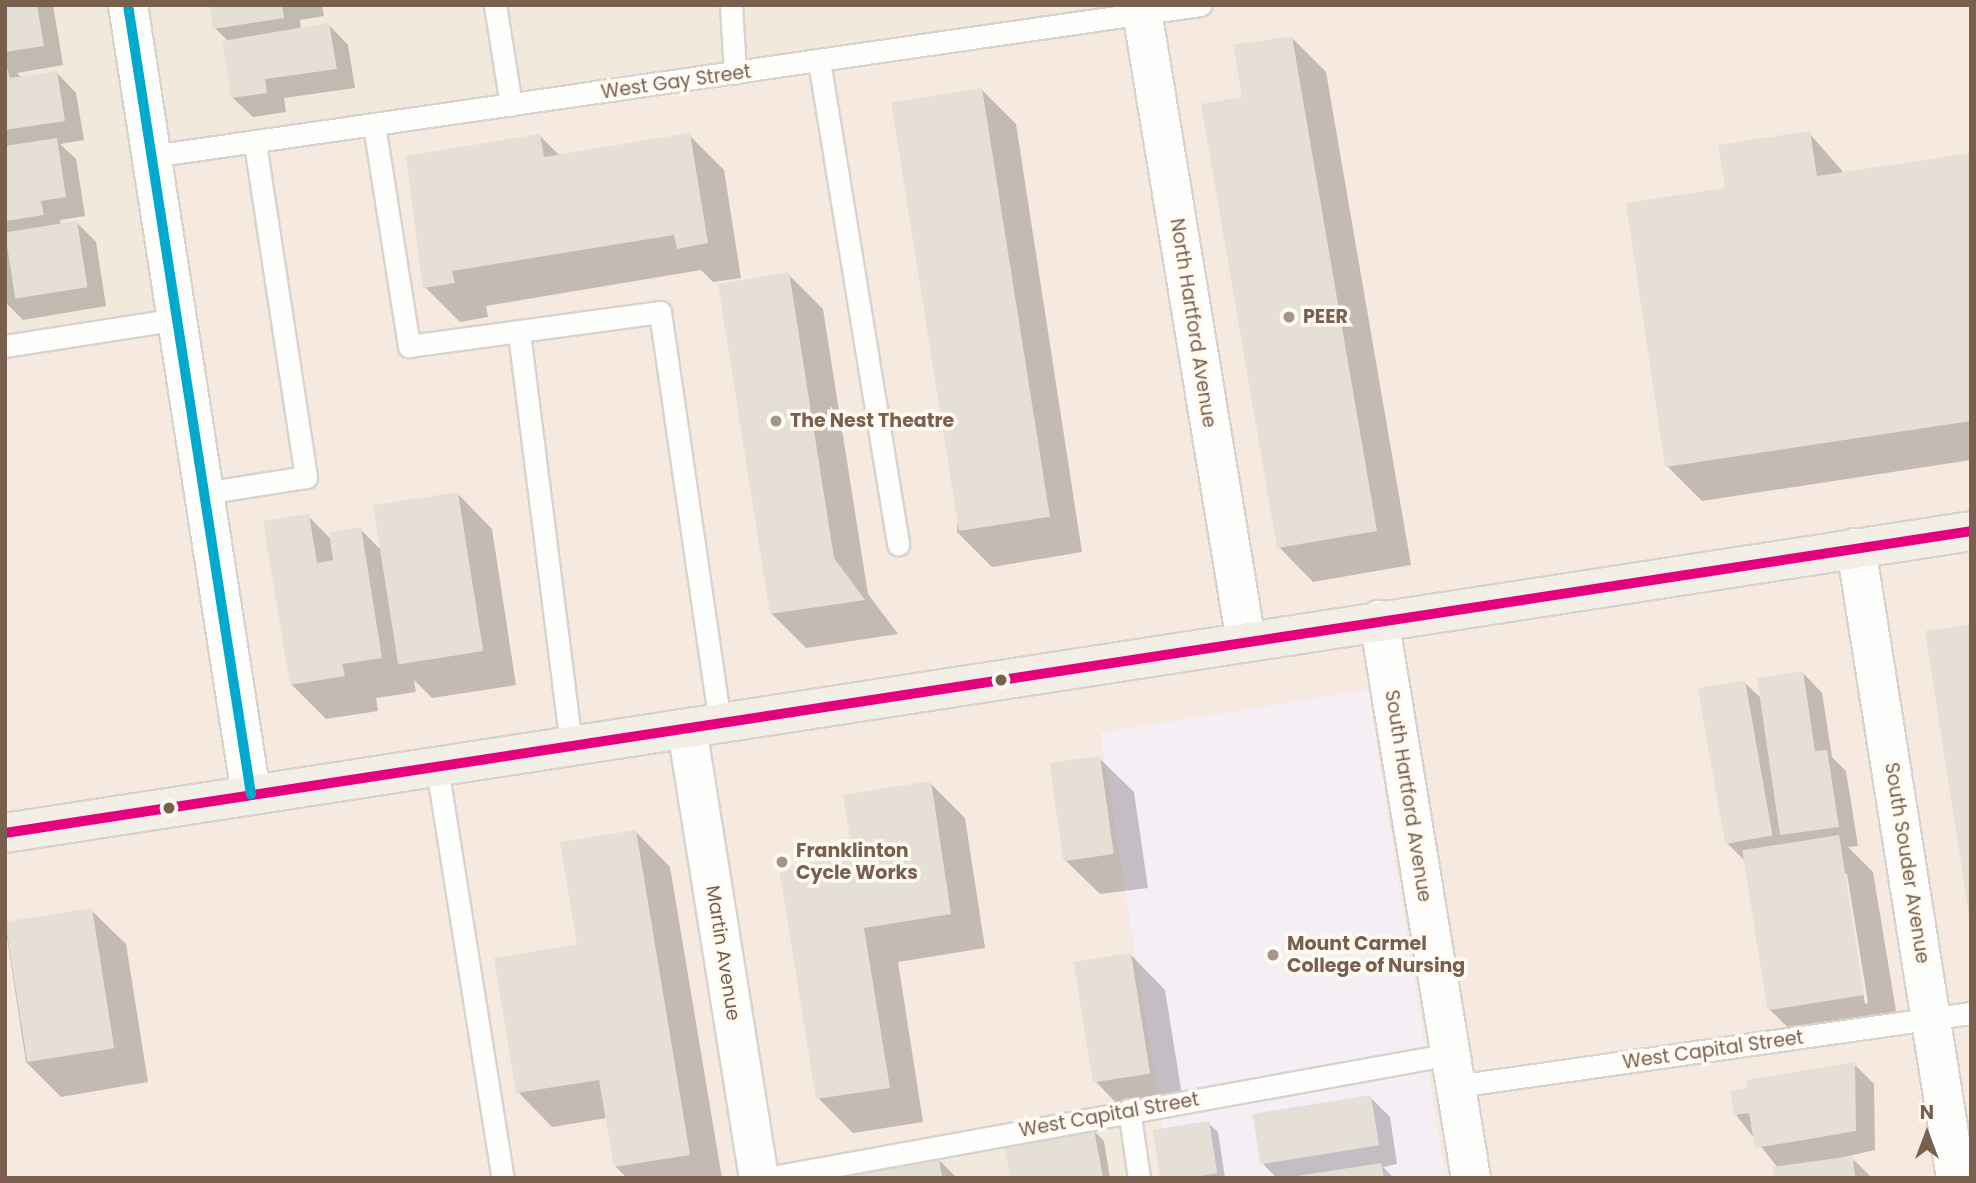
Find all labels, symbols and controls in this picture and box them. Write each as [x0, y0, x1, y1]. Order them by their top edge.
street label: West Gay Street [600, 60, 752, 104]
street label: North Hartford Avenue [1165, 217, 1221, 429]
place label: PEER [1303, 306, 1348, 328]
marker: PEER [1281, 309, 1297, 325]
place label: The Nest Theatre [790, 410, 954, 432]
marker: The Nest Theatre [768, 413, 784, 429]
unlabelled marker [994, 673, 1008, 687]
street label: South Hartford Avenue [1380, 688, 1436, 904]
street label: South Souder Avenue [1880, 761, 1934, 965]
unlabelled marker [162, 801, 176, 815]
place label: Franklinton Cycle Works [796, 840, 918, 884]
marker: Franklinton Cycle Works [774, 854, 790, 870]
street label: Martin Avenue [701, 884, 745, 1022]
place label: Mount Carmel College of Nursing [1287, 933, 1465, 977]
marker: Mount Carmel College of Nursing [1265, 947, 1281, 963]
street label: West Capital Street [1621, 1026, 1805, 1074]
street label: West Capital Street [1017, 1088, 1201, 1142]
north arrow [1892, 1099, 1962, 1169]
text: N [1920, 1099, 1934, 1126]

